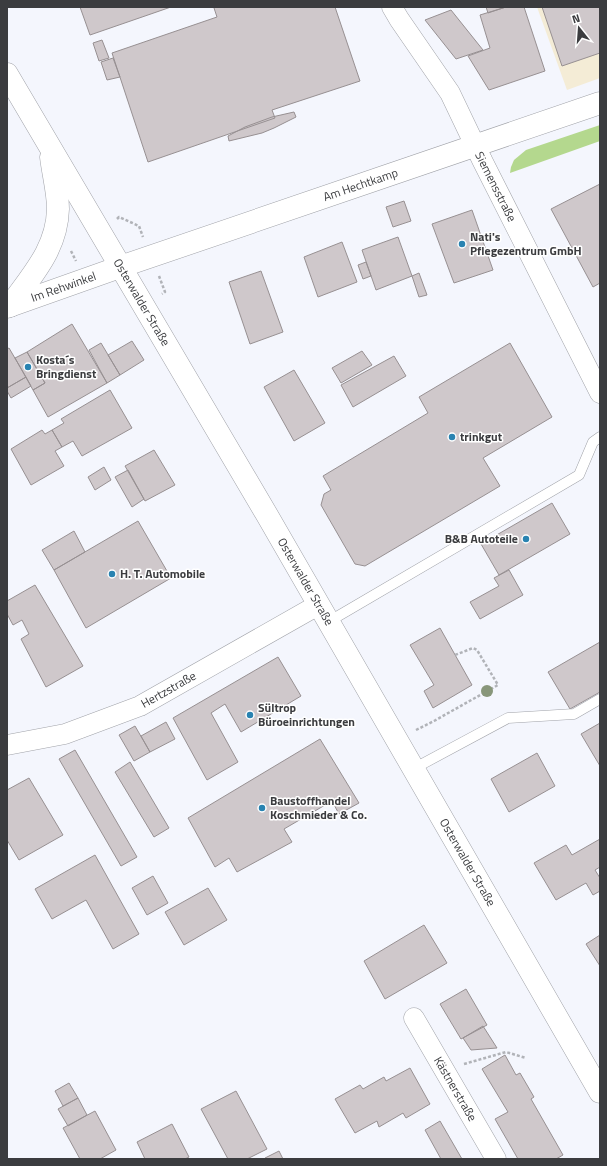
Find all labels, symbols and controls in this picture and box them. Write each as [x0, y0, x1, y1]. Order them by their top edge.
north arrow [559, 8, 599, 48]
text: N [570, 10, 582, 27]
street label: Siemensstraße [470, 148, 522, 225]
street label: Am Hechtkamp [320, 163, 400, 206]
place label: Nati's Pflegezentrum GmbH [470, 227, 582, 260]
marker: Nati's Pflegezentrum GmbH [457, 239, 467, 249]
street label: Osterwalder Straße [109, 255, 175, 349]
street label: Im Rehwinkel [28, 266, 99, 307]
place label: Kosta´s Bringdienst [36, 350, 97, 383]
marker: Kosta´s Bringdienst [23, 362, 33, 372]
place label: trinkgut [460, 427, 503, 446]
marker: trinkgut [447, 432, 457, 442]
place label: B&B Autoteile [445, 529, 518, 548]
street label: Osterwalder Straße [273, 534, 339, 629]
marker: B&B Autoteile [521, 534, 531, 544]
place label: H. T. Automobile [120, 564, 205, 583]
marker: H. T. Automobile [107, 569, 117, 579]
street label: Hertzstraße [137, 666, 200, 713]
place label: Sültrop Büroeinrichtungen [258, 698, 355, 731]
marker: Sültrop Büroeinrichtungen [245, 710, 255, 720]
place label: Baustoffhandel Koschmieder & Co. [270, 791, 367, 824]
marker: Baustoffhandel Koschmieder & Co. [257, 803, 267, 813]
street label: Osterwalder Straße [435, 815, 501, 910]
street label: Kästnerstraße [429, 1053, 482, 1125]

